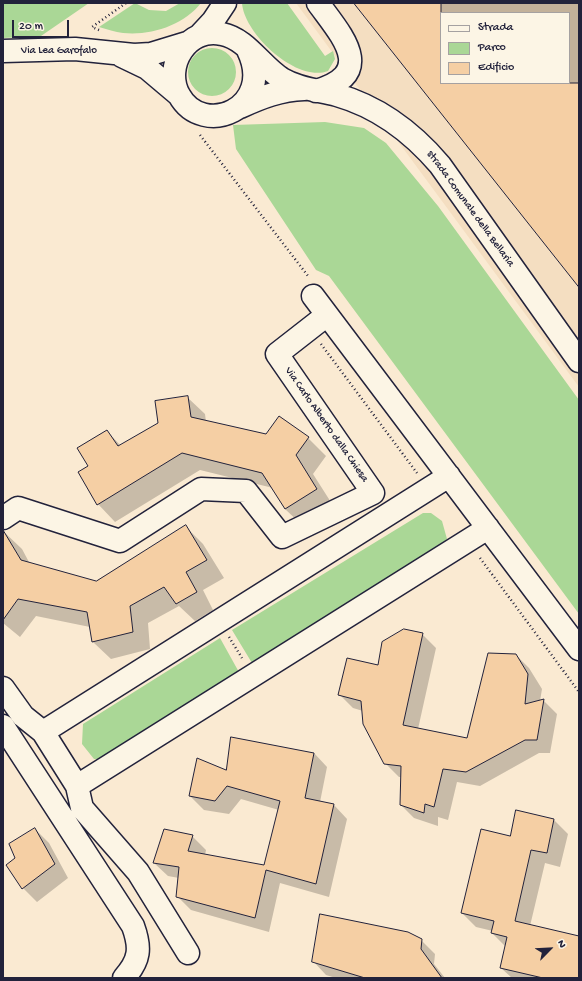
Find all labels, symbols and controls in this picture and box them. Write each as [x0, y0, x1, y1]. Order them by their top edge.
scale bar [14, 12, 71, 38]
legend [440, 12, 570, 84]
text: 20 m [19, 20, 43, 34]
text: Strada [478, 21, 513, 35]
text: Parco [478, 41, 506, 55]
street label: Via Lea Garofalo [21, 44, 97, 58]
text: Edificio [478, 61, 514, 75]
street label: strada Comunale della Bellaria [423, 148, 517, 270]
street label: Via Carlo Alberto dalla Chiesa [281, 365, 371, 485]
north arrow [530, 929, 570, 969]
text: N [554, 938, 568, 950]

